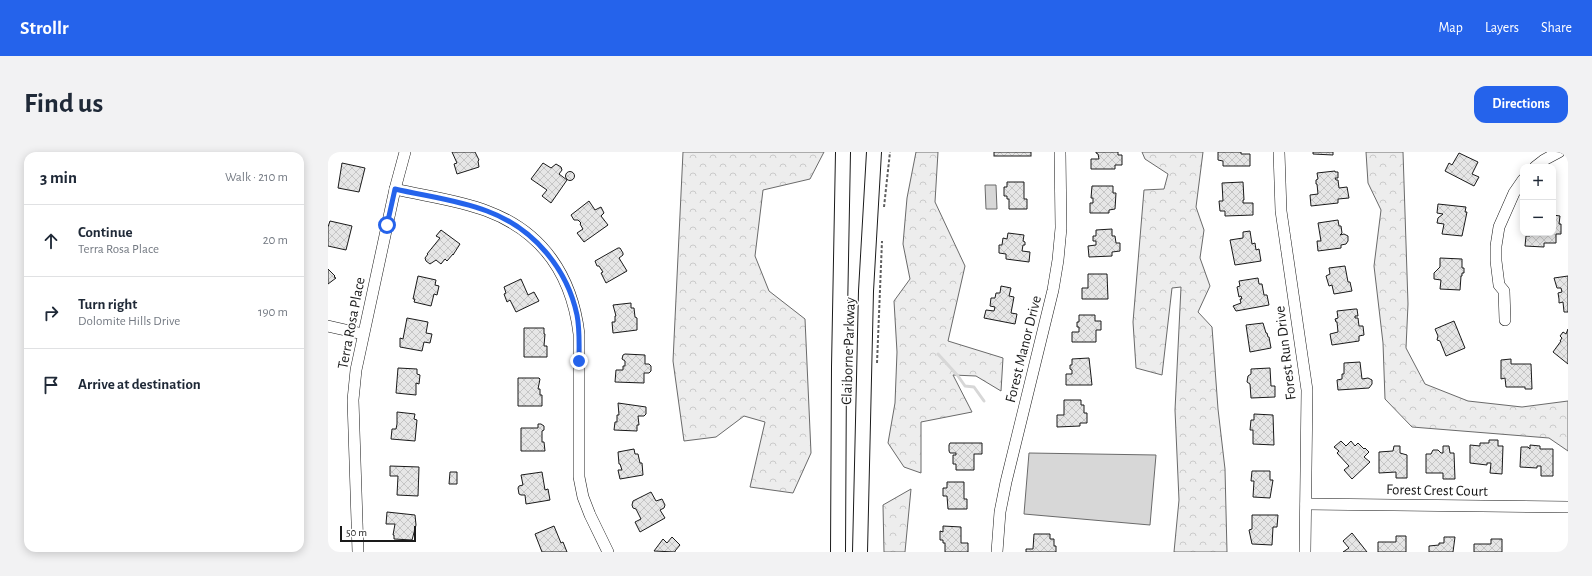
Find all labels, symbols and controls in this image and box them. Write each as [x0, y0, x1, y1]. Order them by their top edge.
text: Strollr [20, 19, 69, 38]
text: Map [1438, 21, 1463, 35]
text: Layers [1485, 21, 1519, 35]
text: Share [1541, 21, 1572, 35]
button: Directions [1474, 86, 1568, 123]
text: Find us [24, 90, 103, 118]
map controls [1520, 164, 1556, 236]
button: + [1520, 164, 1556, 200]
text: 3 min [40, 169, 77, 186]
text: Walk · 210 m [225, 171, 288, 184]
button: − [1520, 200, 1556, 236]
route start [378, 216, 396, 234]
text: Continue [78, 225, 133, 240]
icon: ahead [40, 230, 62, 252]
text: 20 m [263, 234, 288, 247]
text: Terra Rosa Place [78, 243, 159, 256]
street label: Terra Rosa Place [335, 276, 368, 370]
street label: Forest Manor Drive [1003, 294, 1044, 404]
street label: Claiborne Parkway [839, 296, 858, 405]
text: Turn right [78, 297, 137, 312]
icon: right [40, 302, 62, 324]
street label: Forest Run Drive [1272, 305, 1299, 401]
text: 190 m [258, 306, 288, 319]
text: Dolomite Hills Drive [78, 315, 180, 328]
route end [570, 352, 588, 370]
icon: arrive [40, 374, 62, 396]
text: Arrive at destination [78, 377, 201, 392]
street label: Forest Crest Court [1386, 482, 1488, 499]
scale bar [340, 524, 416, 543]
text: 50 m [346, 527, 367, 538]

